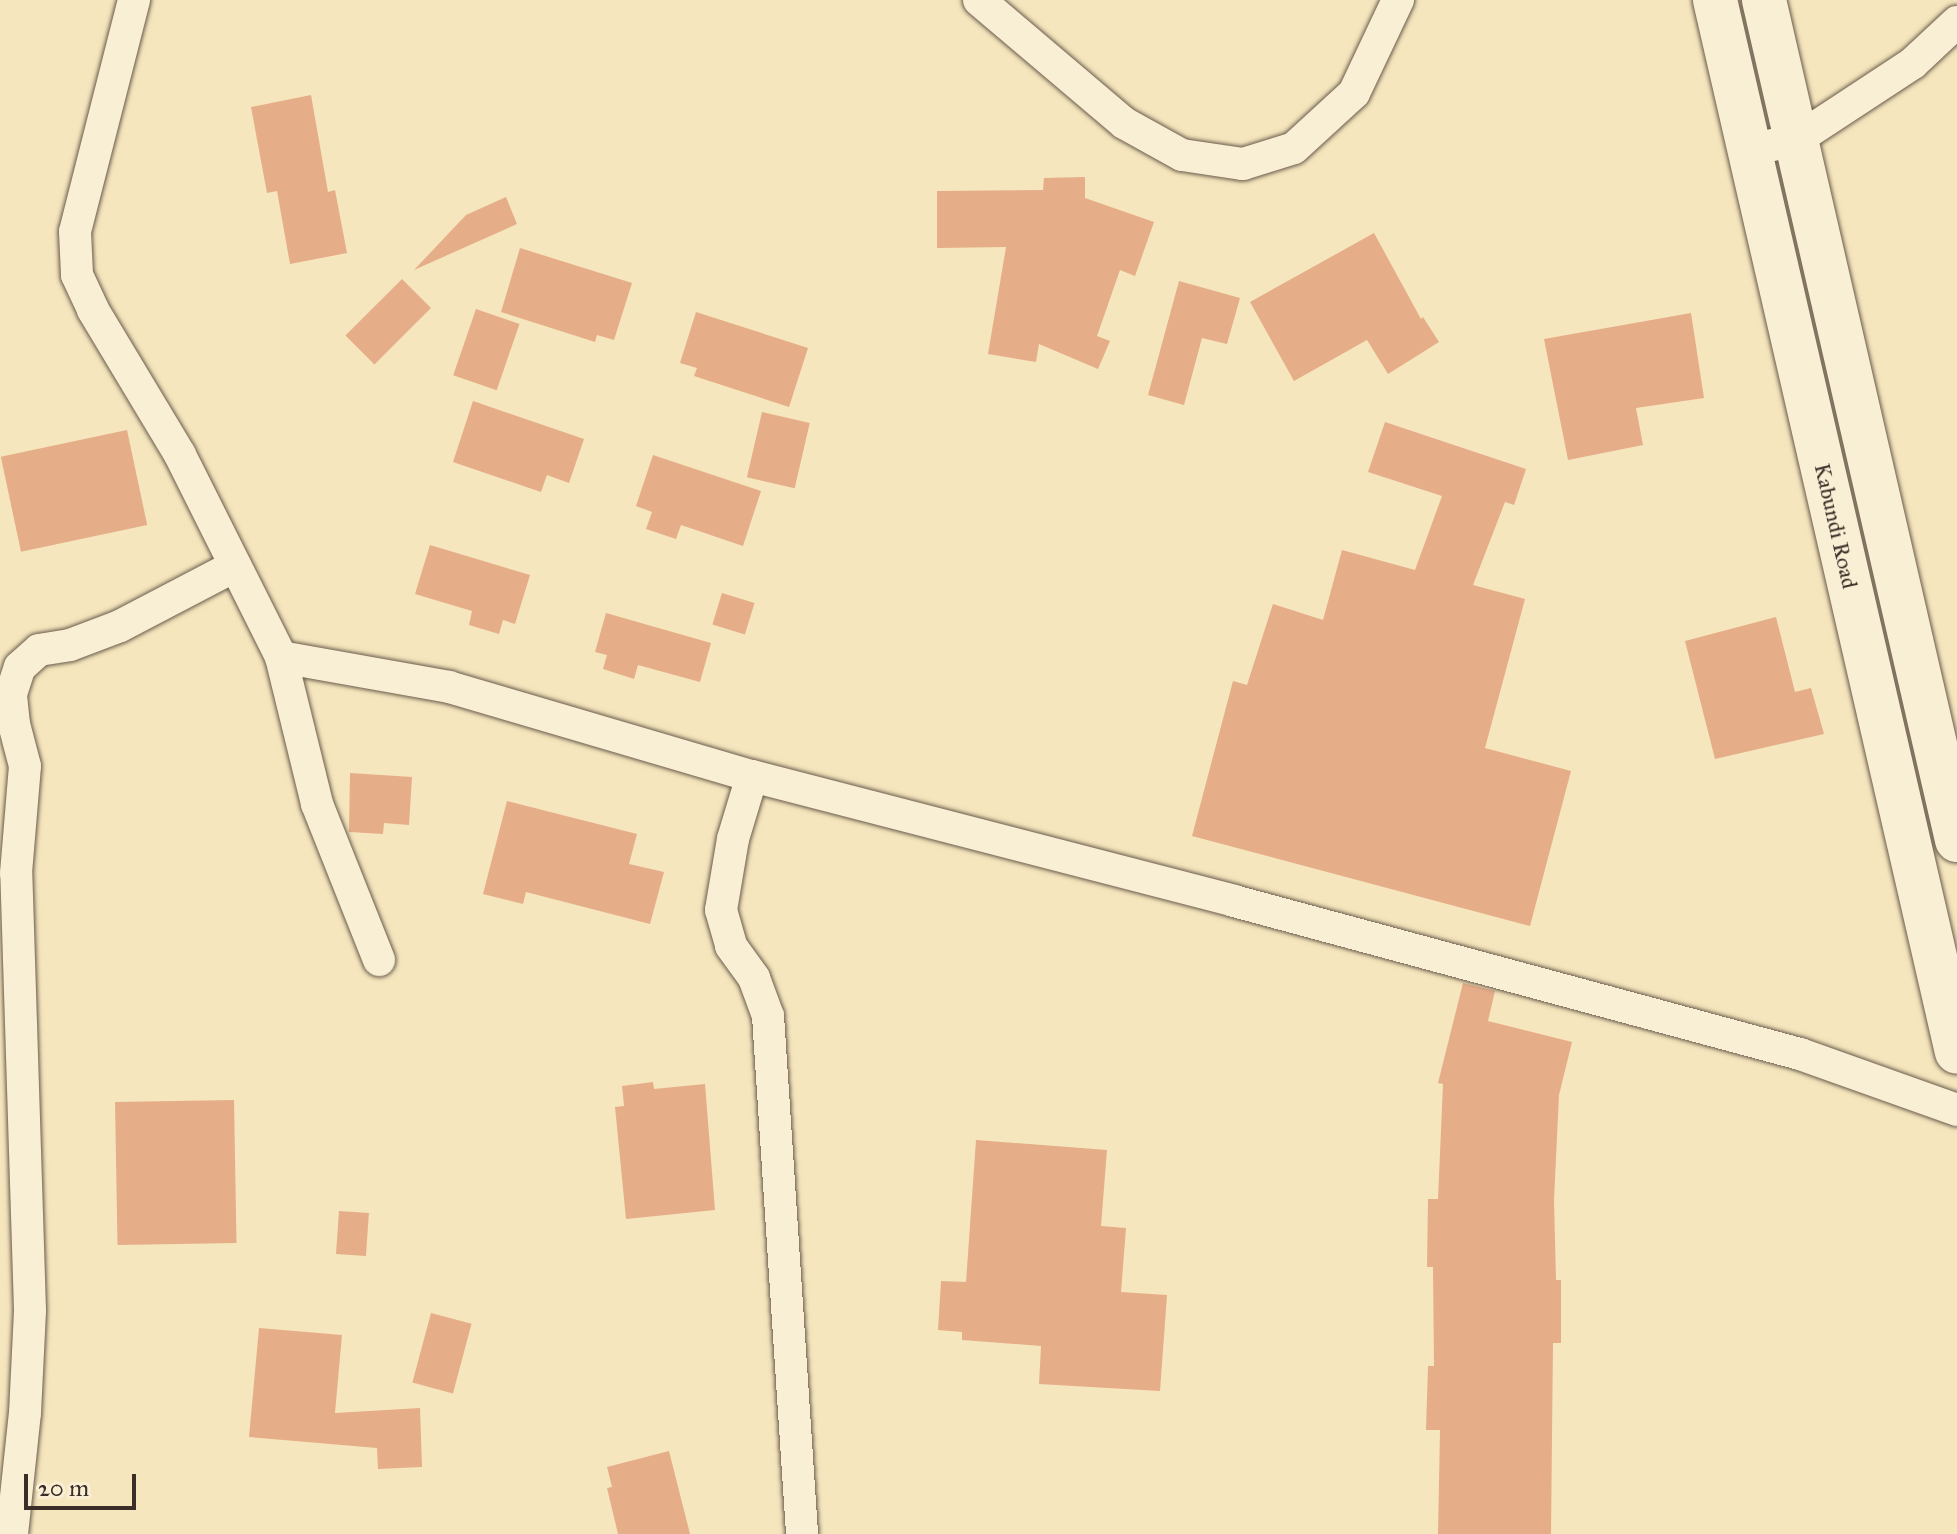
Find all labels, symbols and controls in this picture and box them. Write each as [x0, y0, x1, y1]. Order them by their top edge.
street label: Kabundi Road [1809, 461, 1863, 591]
scale bar [28, 1458, 140, 1508]
text: 20 m [38, 1473, 89, 1503]

